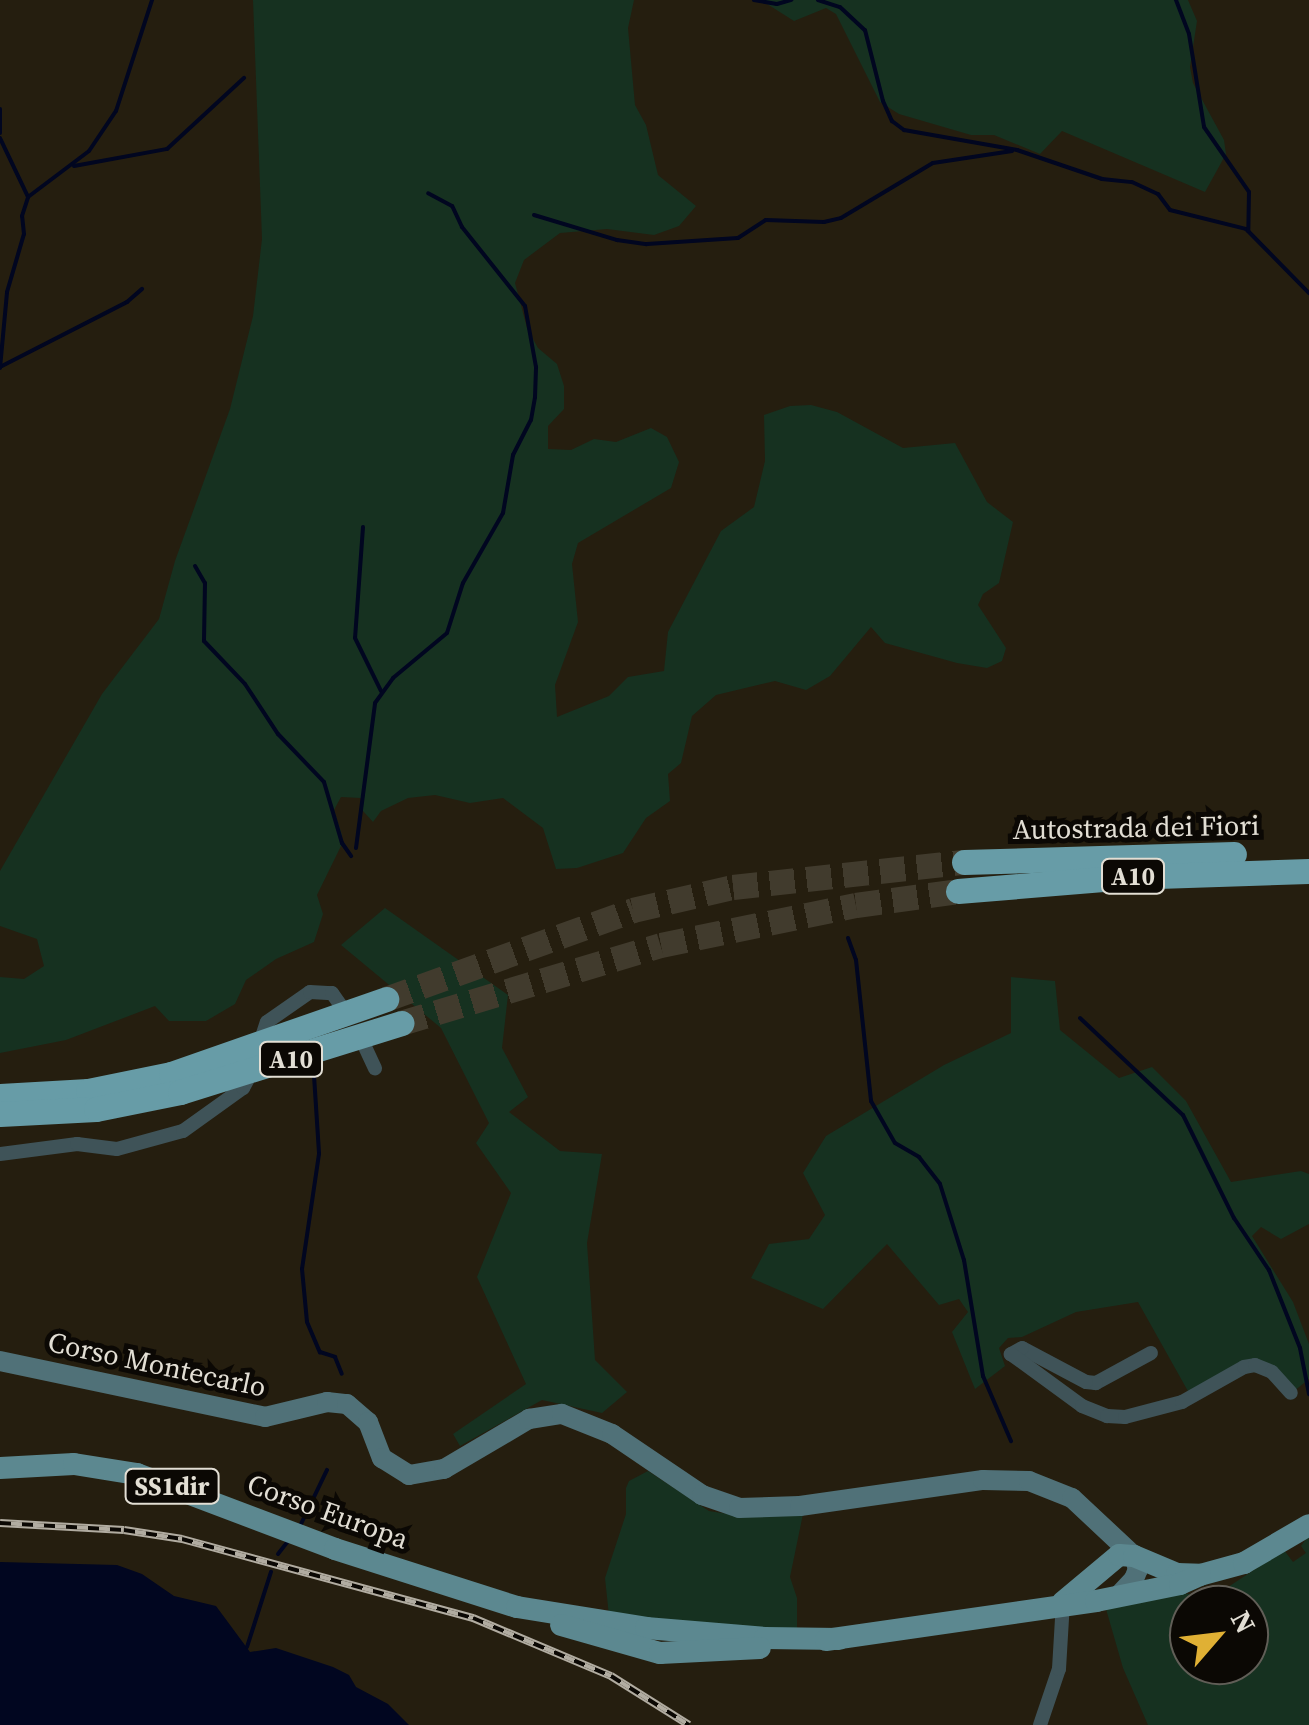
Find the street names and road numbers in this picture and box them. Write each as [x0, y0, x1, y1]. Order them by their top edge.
street label: Autostrada dei Fiori [1012, 808, 1260, 846]
road number: A10 [1100, 856, 1166, 896]
road number: A10 [258, 1039, 324, 1079]
street label: Corso Montecarlo [45, 1324, 269, 1404]
road number: SS1dir [124, 1466, 220, 1506]
street label: Corso Europa [243, 1466, 413, 1556]

